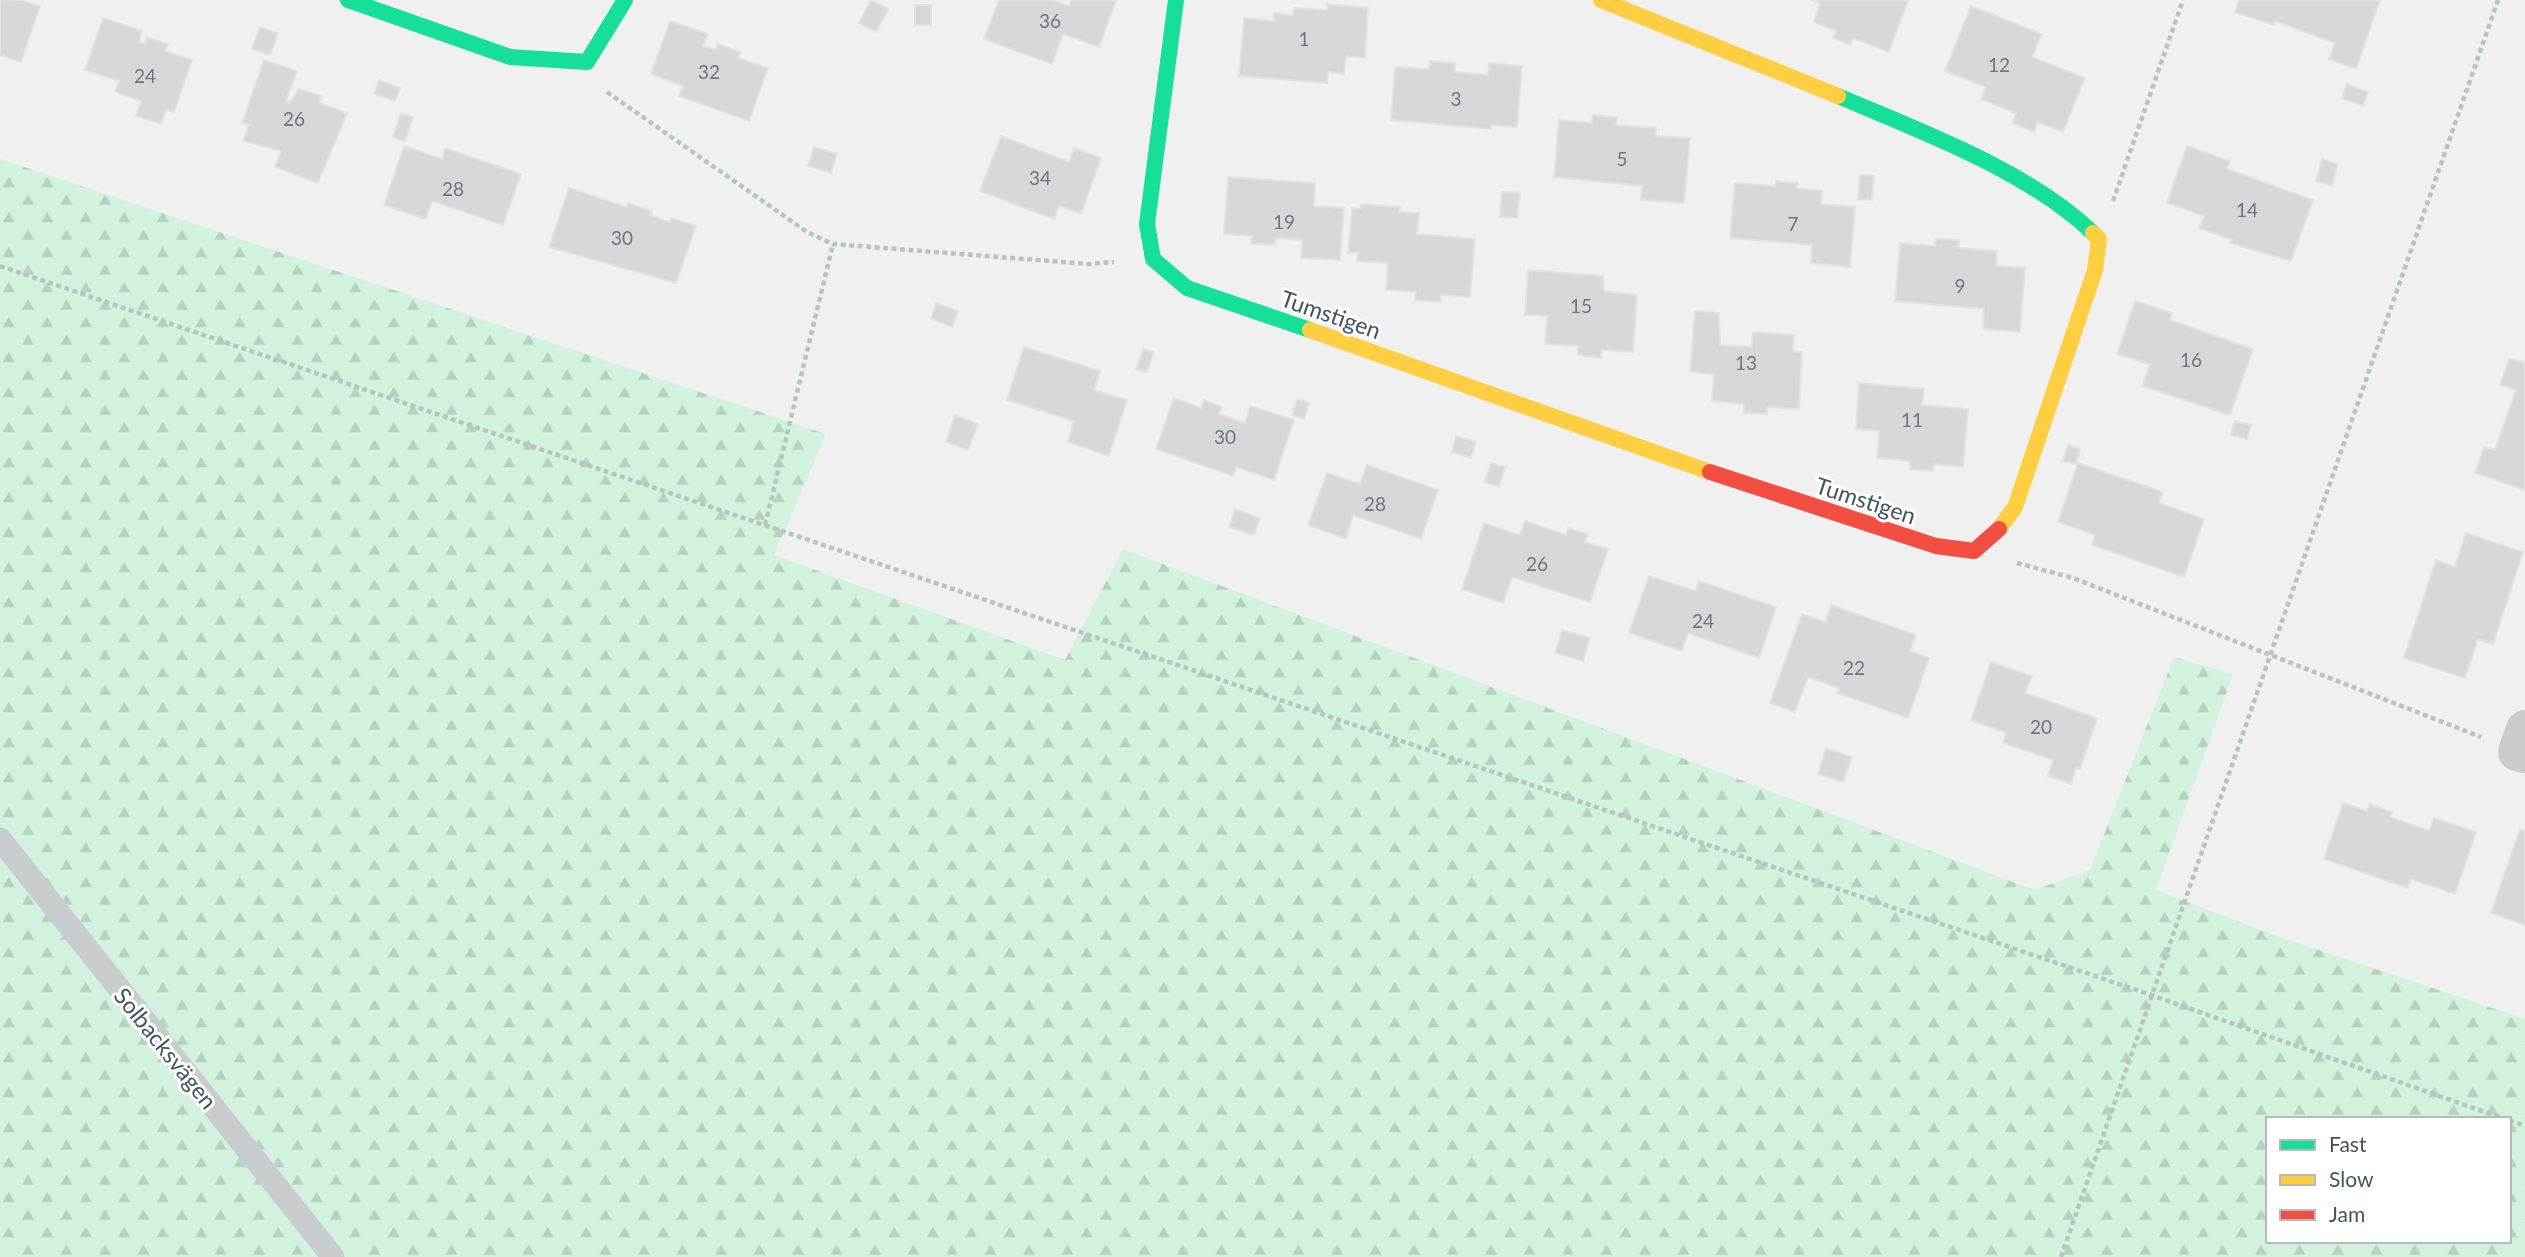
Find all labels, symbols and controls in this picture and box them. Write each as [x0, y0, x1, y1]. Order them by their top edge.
house number: 36 [1039, 9, 1061, 32]
house number: 1 [1298, 27, 1310, 50]
house number: 12 [1988, 53, 2010, 76]
house number: 32 [698, 60, 720, 83]
house number: 24 [134, 64, 156, 87]
house number: 3 [1450, 87, 1462, 110]
house number: 26 [283, 107, 305, 130]
house number: 5 [1616, 147, 1628, 170]
house number: 34 [1029, 166, 1051, 189]
house number: 28 [442, 177, 464, 200]
house number: 14 [2236, 198, 2258, 221]
house number: 19 [1273, 210, 1295, 233]
house number: 7 [1787, 212, 1799, 235]
house number: 30 [611, 226, 633, 249]
house number: 9 [1954, 274, 1966, 297]
street label: Tumstigen [1277, 284, 1385, 344]
house number: 15 [1570, 294, 1592, 317]
house number: 16 [2180, 348, 2202, 371]
house number: 13 [1735, 351, 1757, 374]
house number: 11 [1901, 408, 1923, 431]
house number: 30 [1214, 425, 1236, 448]
street label: Tumstigen [1812, 471, 1920, 529]
house number: 28 [1364, 492, 1386, 515]
house number: 26 [1526, 552, 1548, 575]
house number: 24 [1692, 609, 1714, 632]
house number: 22 [1843, 656, 1865, 679]
house number: 20 [2030, 715, 2052, 738]
street label: Solbacksvägen [109, 982, 223, 1114]
legend [2266, 1117, 2511, 1243]
text: Fast [2329, 1131, 2367, 1156]
text: Slow [2329, 1166, 2374, 1191]
text: Jam [2329, 1201, 2365, 1226]

